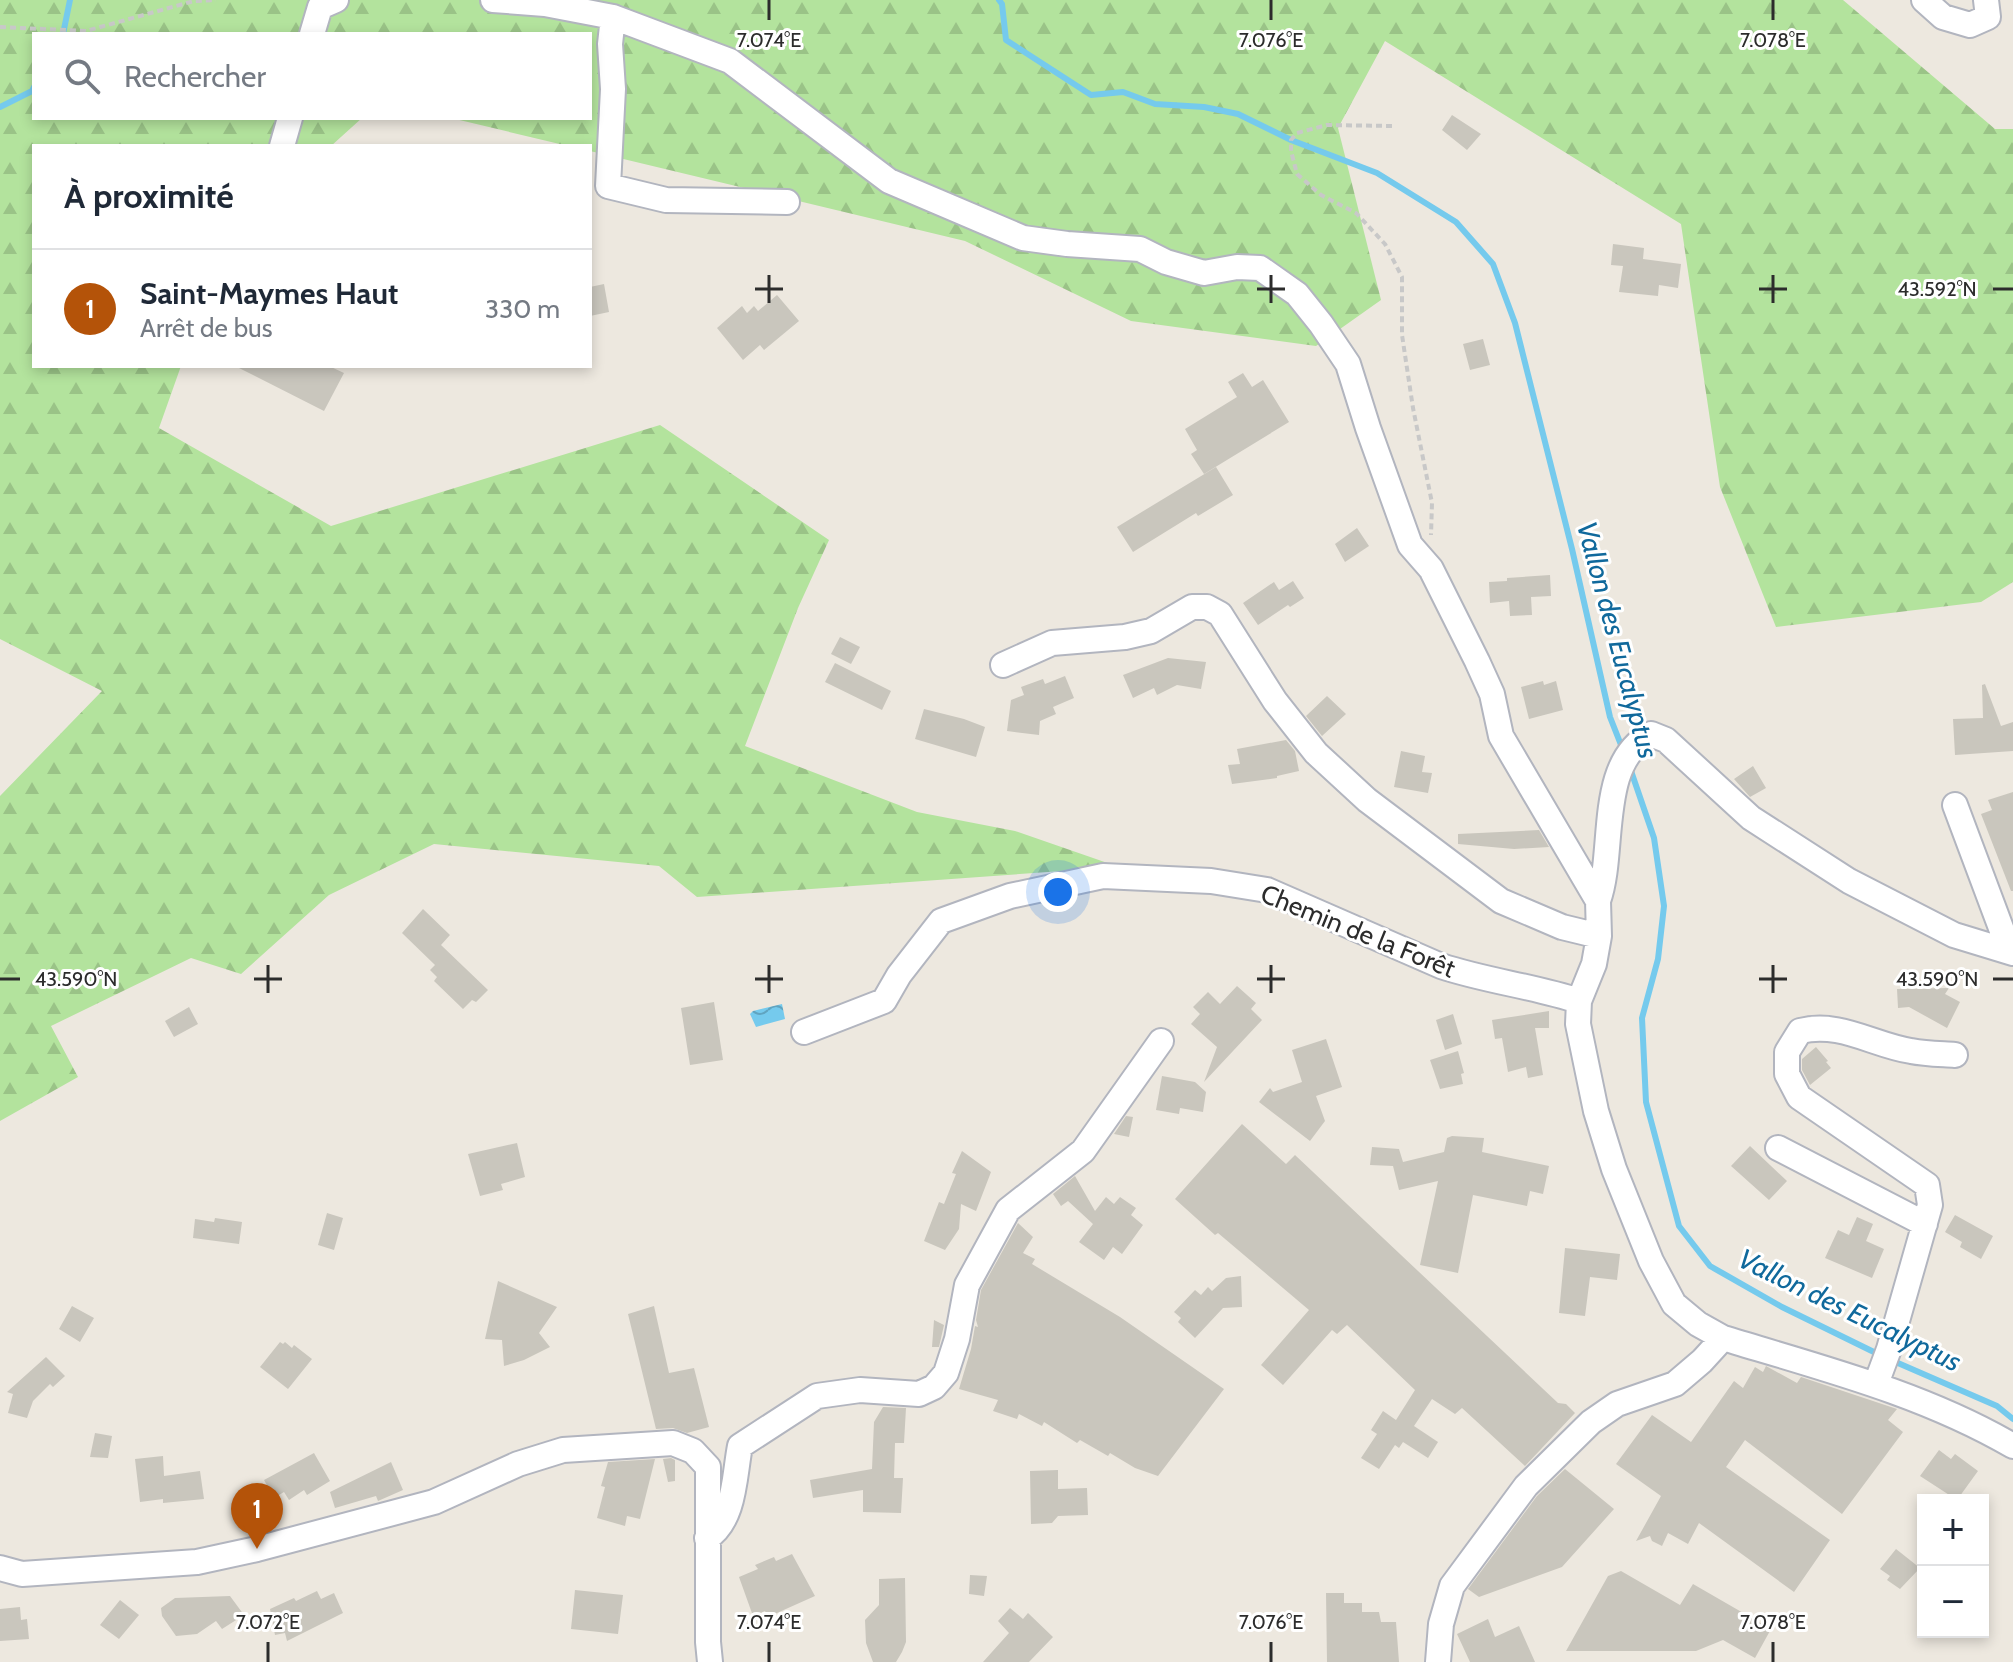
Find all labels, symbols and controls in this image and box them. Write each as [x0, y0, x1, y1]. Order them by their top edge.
text: 7.074°E [737, 28, 801, 52]
text: 7.076°E [1239, 28, 1303, 52]
text: 7.078°E [1740, 28, 1806, 52]
search box [32, 32, 592, 120]
icon: search [60, 54, 104, 98]
text: Rechercher [124, 58, 266, 95]
text: À proximité [64, 175, 234, 217]
text: Saint-Maymes Haut [140, 275, 398, 312]
text: 43.592°N [1897, 277, 1977, 301]
text: 1 [85, 293, 95, 325]
text: 330 m [485, 293, 560, 325]
text: Arrêt de bus [140, 312, 272, 344]
water label: Vallon des Eucalyptus [1570, 518, 1666, 762]
your location [1038, 872, 1078, 912]
street label: Chemin de la Forêt [1256, 877, 1460, 985]
text: 43.590°N [35, 967, 117, 991]
text: 43.590°N [1896, 967, 1978, 991]
water label: Vallon des Eucalyptus [1733, 1241, 1967, 1379]
pin: 1 [231, 1483, 283, 1549]
map controls [1917, 1494, 1989, 1638]
button: + [1917, 1494, 1989, 1566]
button: − [1917, 1566, 1989, 1638]
text: 7.072°E [236, 1610, 300, 1634]
text: 7.074°E [737, 1610, 801, 1634]
text: 7.076°E [1239, 1610, 1303, 1634]
text: 7.078°E [1740, 1610, 1806, 1634]

